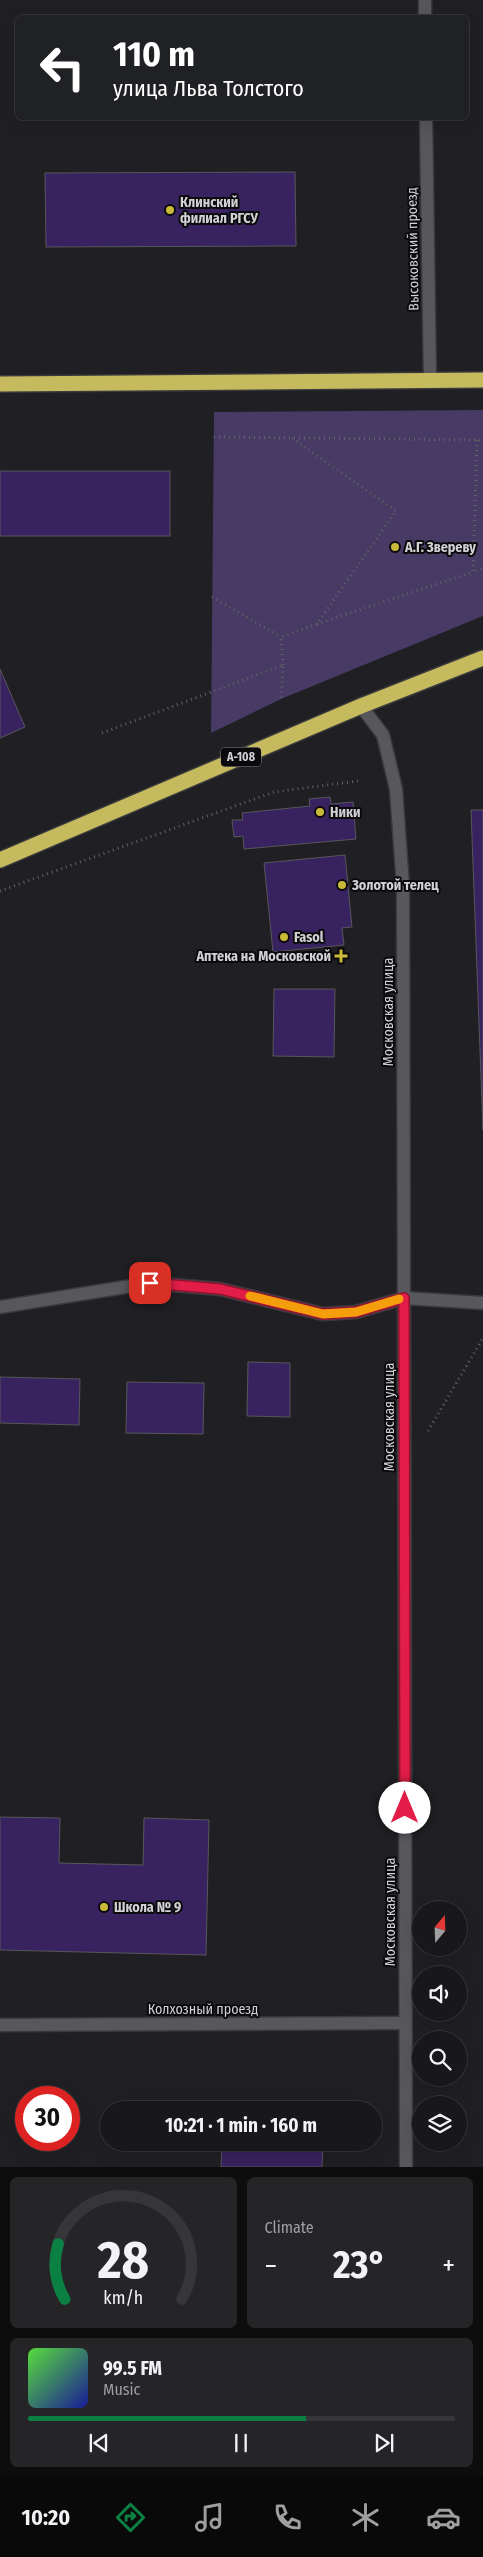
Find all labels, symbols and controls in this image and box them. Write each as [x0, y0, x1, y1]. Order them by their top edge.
text: 110 m [113, 33, 195, 75]
icon: left [30, 35, 95, 100]
text: улица Льва Толстого [113, 75, 304, 102]
street label: Высоковский проезд [403, 187, 423, 311]
place label: Клинский филиал РГСУ [180, 194, 258, 227]
marker: Клинский филиал РГСУ [164, 204, 176, 216]
place label: А.Г. Звереву [404, 539, 476, 556]
marker: А.Г. Звереву [389, 541, 401, 553]
road number: А-108 [221, 748, 261, 766]
place label: Ники [330, 804, 360, 821]
marker: Ники [314, 806, 326, 818]
place label: Золотой телец [351, 877, 439, 894]
marker: Золотой телец [336, 879, 348, 891]
place label: Fasol [294, 929, 324, 946]
marker: Fasol [278, 931, 290, 943]
place label: Аптека на Московской [195, 948, 331, 965]
marker: Аптека на Московской [335, 950, 347, 962]
street label: Московская улица [380, 958, 397, 1066]
pin [129, 1262, 171, 1304]
icon: arrive [136, 1269, 164, 1297]
street label: Московская улица [381, 1363, 398, 1471]
position arrow [378, 1781, 430, 1833]
street label: Московская улица [382, 1858, 399, 1966]
place label: Школа № 9 [114, 1899, 181, 1916]
marker: Школа № 9 [98, 1901, 110, 1913]
north arrow [412, 1901, 468, 1956]
map controls [412, 1901, 467, 2151]
button: sound [412, 1966, 467, 2021]
street label: Колхозный проезд [148, 2001, 258, 2018]
button: search [412, 2031, 467, 2086]
speed limit sign: 30 [15, 2086, 80, 2151]
button: layers [412, 2096, 467, 2151]
text: 10:21 · 1 min · 160 m [165, 2114, 317, 2137]
text: Climate [265, 2218, 314, 2237]
text: 28 [96, 2229, 149, 2292]
text: 23° [333, 2242, 386, 2288]
text: − [265, 2249, 277, 2282]
text: + [442, 2249, 455, 2282]
text: km/h [103, 2287, 143, 2309]
text: 99.5 FM [103, 2357, 162, 2380]
text: Music [103, 2380, 140, 2399]
icon: previous [85, 2429, 113, 2457]
icon: pause [227, 2429, 255, 2457]
icon: next [370, 2429, 398, 2457]
icon: directions [113, 2500, 148, 2535]
icon: music [192, 2500, 227, 2535]
icon: phone [270, 2500, 305, 2535]
icon: climate [348, 2500, 383, 2535]
icon: car [426, 2500, 461, 2535]
text: 10:20 [22, 2504, 70, 2531]

